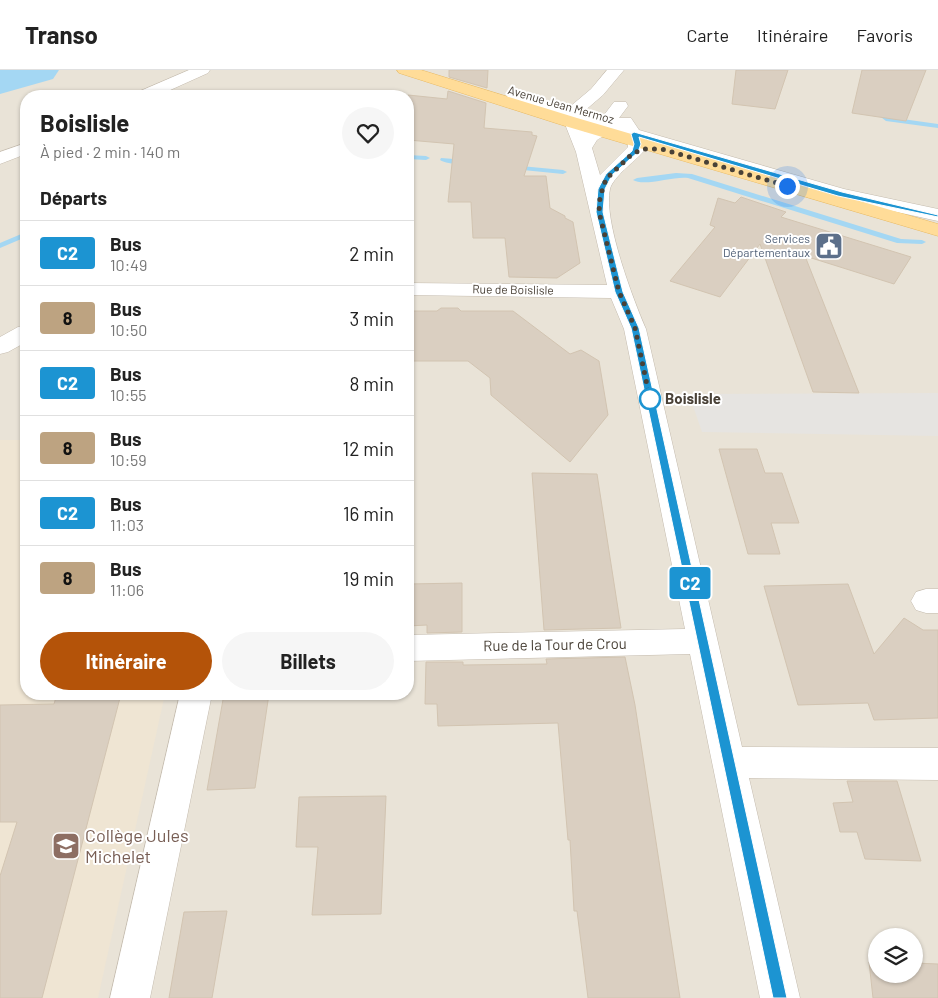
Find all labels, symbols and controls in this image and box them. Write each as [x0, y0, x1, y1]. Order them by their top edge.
text: Transo [25, 20, 98, 49]
text: Carte [686, 24, 729, 46]
text: Itinéraire [757, 24, 828, 46]
text: Favoris [856, 24, 913, 46]
street label: Avenue Jean Mermoz [507, 82, 616, 126]
button: heart [342, 107, 394, 159]
text: Boislisle [40, 108, 129, 137]
text: À pied · 2 min · 140 m [40, 142, 180, 161]
your location [775, 174, 800, 199]
text: Départs [40, 186, 107, 209]
place label: Services Départementaux [723, 231, 810, 259]
public building icon: Services Départementaux [814, 231, 844, 261]
text: Bus [110, 232, 142, 255]
text: C2 [57, 242, 78, 264]
text: 2 min [349, 242, 394, 265]
text: 10:49 [110, 255, 147, 274]
street label: Rue de Boislisle [472, 281, 554, 297]
text: Bus [110, 297, 142, 320]
text: 8 [63, 307, 72, 329]
text: 3 min [350, 307, 394, 330]
text: 10:50 [110, 320, 147, 339]
text: Bus [110, 362, 142, 385]
text: C2 [57, 372, 78, 394]
text: 8 min [350, 372, 394, 395]
text: 10:55 [110, 385, 147, 404]
marker: Boislisle [639, 388, 661, 410]
place label: Boislisle [665, 389, 721, 407]
text: Bus [110, 427, 142, 450]
text: 8 [63, 437, 72, 459]
text: 12 min [343, 437, 394, 460]
text: 10:59 [110, 450, 147, 469]
text: Bus [110, 492, 142, 515]
text: C2 [57, 502, 78, 524]
text: 16 min [343, 502, 394, 525]
text: 11:03 [110, 515, 144, 534]
text: Bus [110, 557, 142, 580]
text: 8 [63, 567, 72, 589]
text: 19 min [343, 567, 394, 590]
line badge: C2 [668, 567, 712, 599]
text: C2 [679, 572, 701, 594]
text: 11:06 [110, 580, 144, 599]
button: Itinéraire [40, 632, 212, 690]
button: Billets [222, 632, 394, 690]
street label: Rue de la Tour de Crou [483, 634, 627, 654]
place label: Collège Jules Michelet [85, 824, 189, 867]
school or university icon: Collège Jules Michelet [51, 831, 81, 861]
map controls [868, 928, 923, 983]
button: layers [868, 928, 923, 983]

